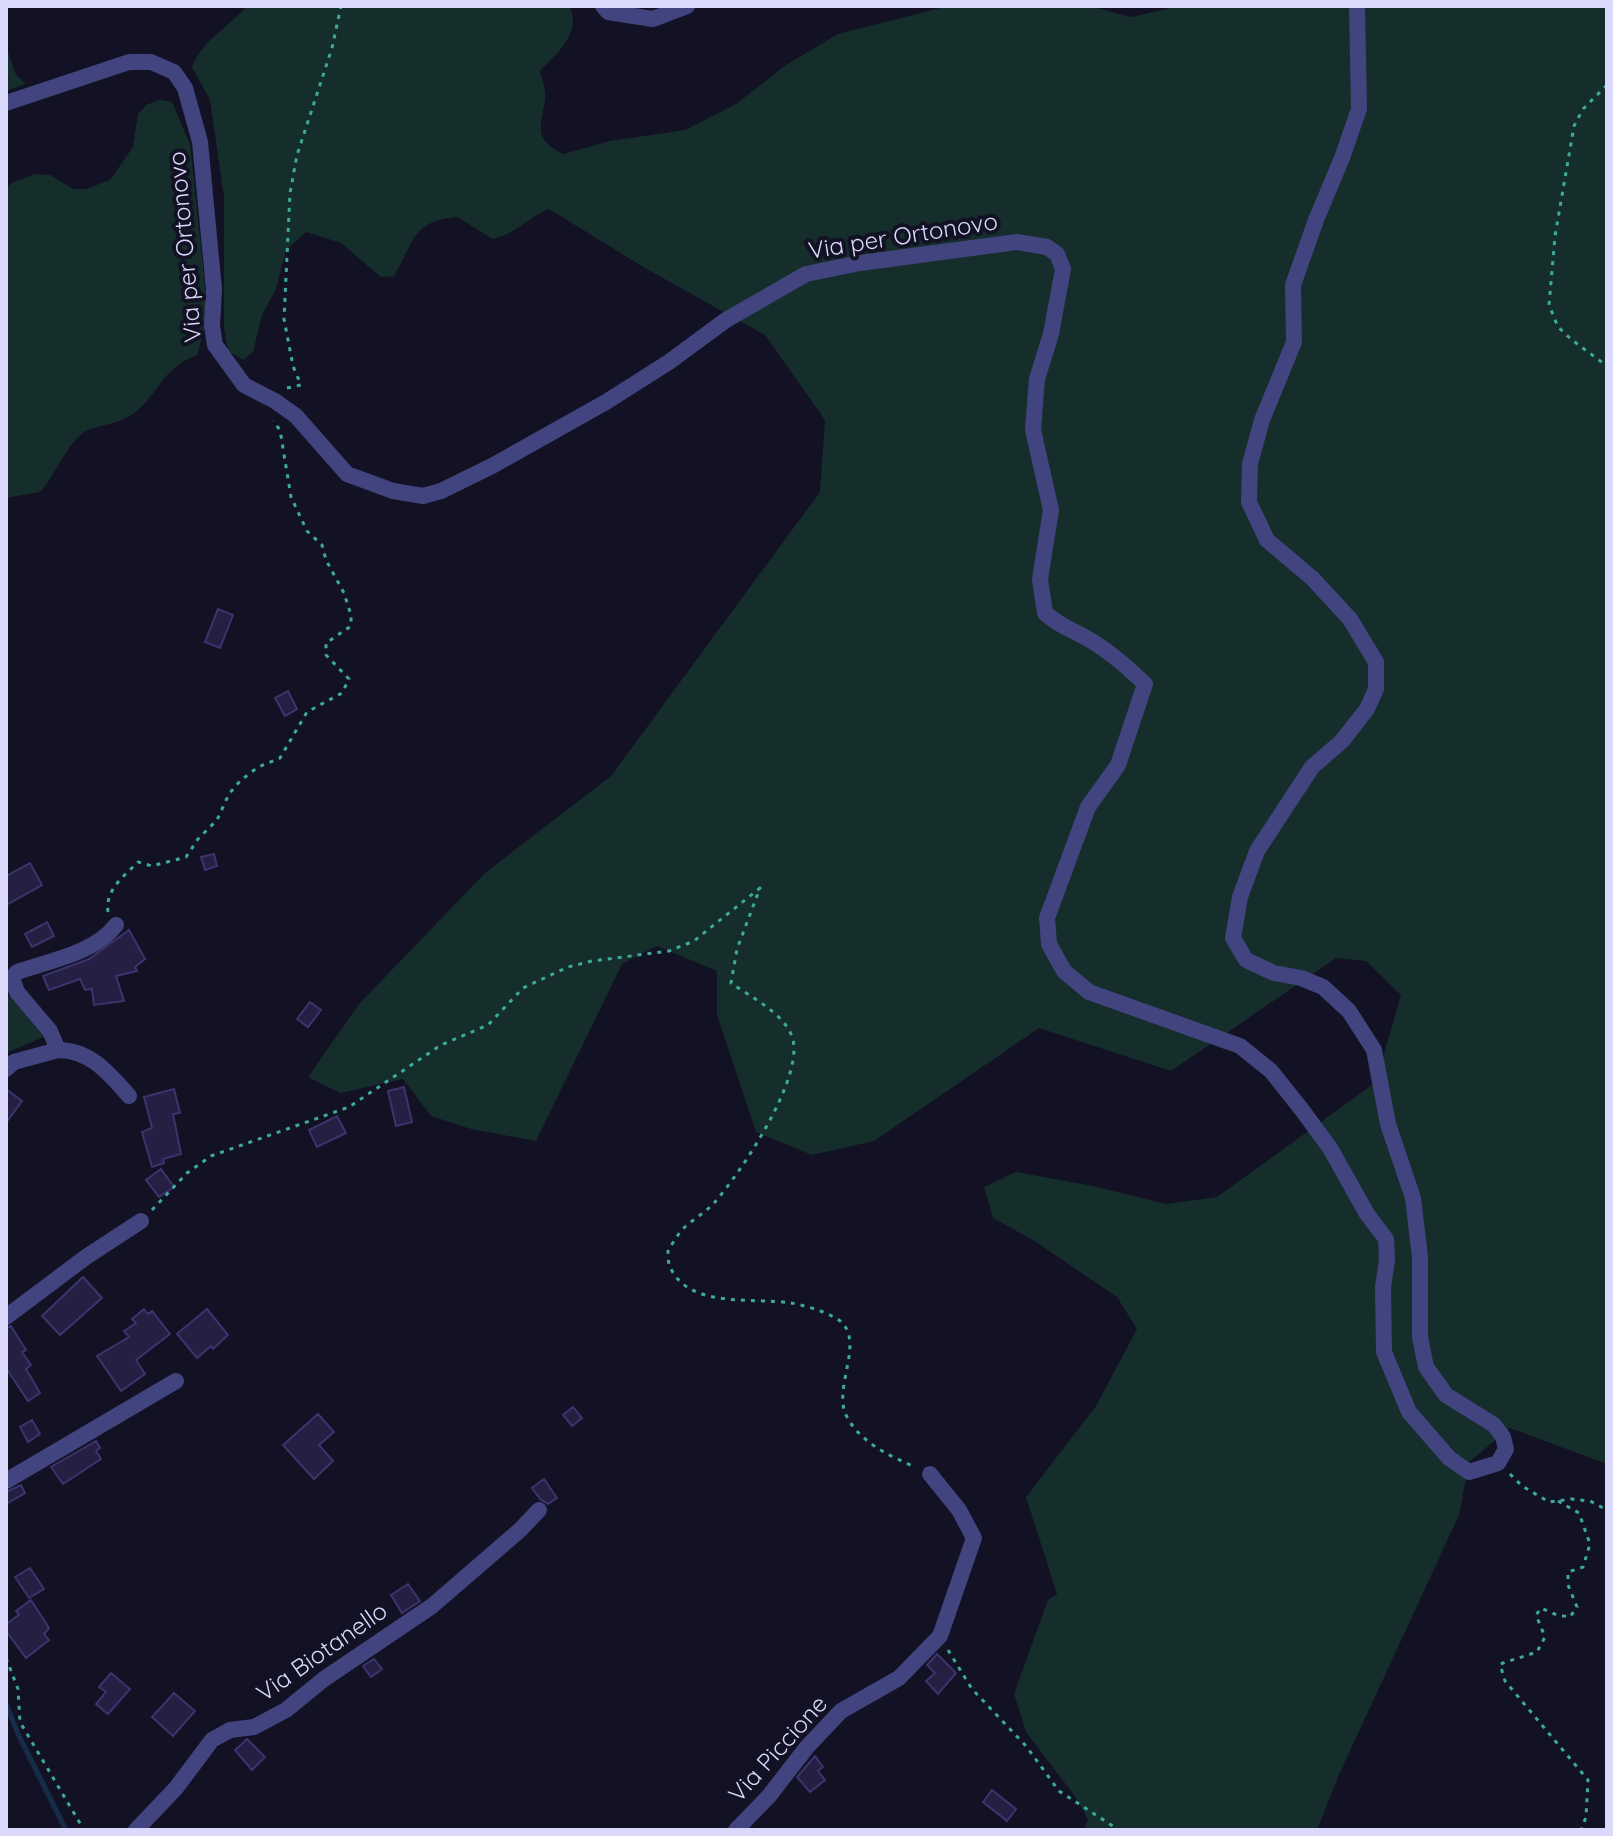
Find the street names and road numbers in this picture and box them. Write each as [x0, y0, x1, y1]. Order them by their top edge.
street label: Via per Ortonovo [161, 150, 207, 344]
street label: Via per Ortonovo [806, 205, 1000, 265]
street label: Via Biotanello [250, 1595, 393, 1707]
street label: Via Piccione [721, 1689, 833, 1808]

